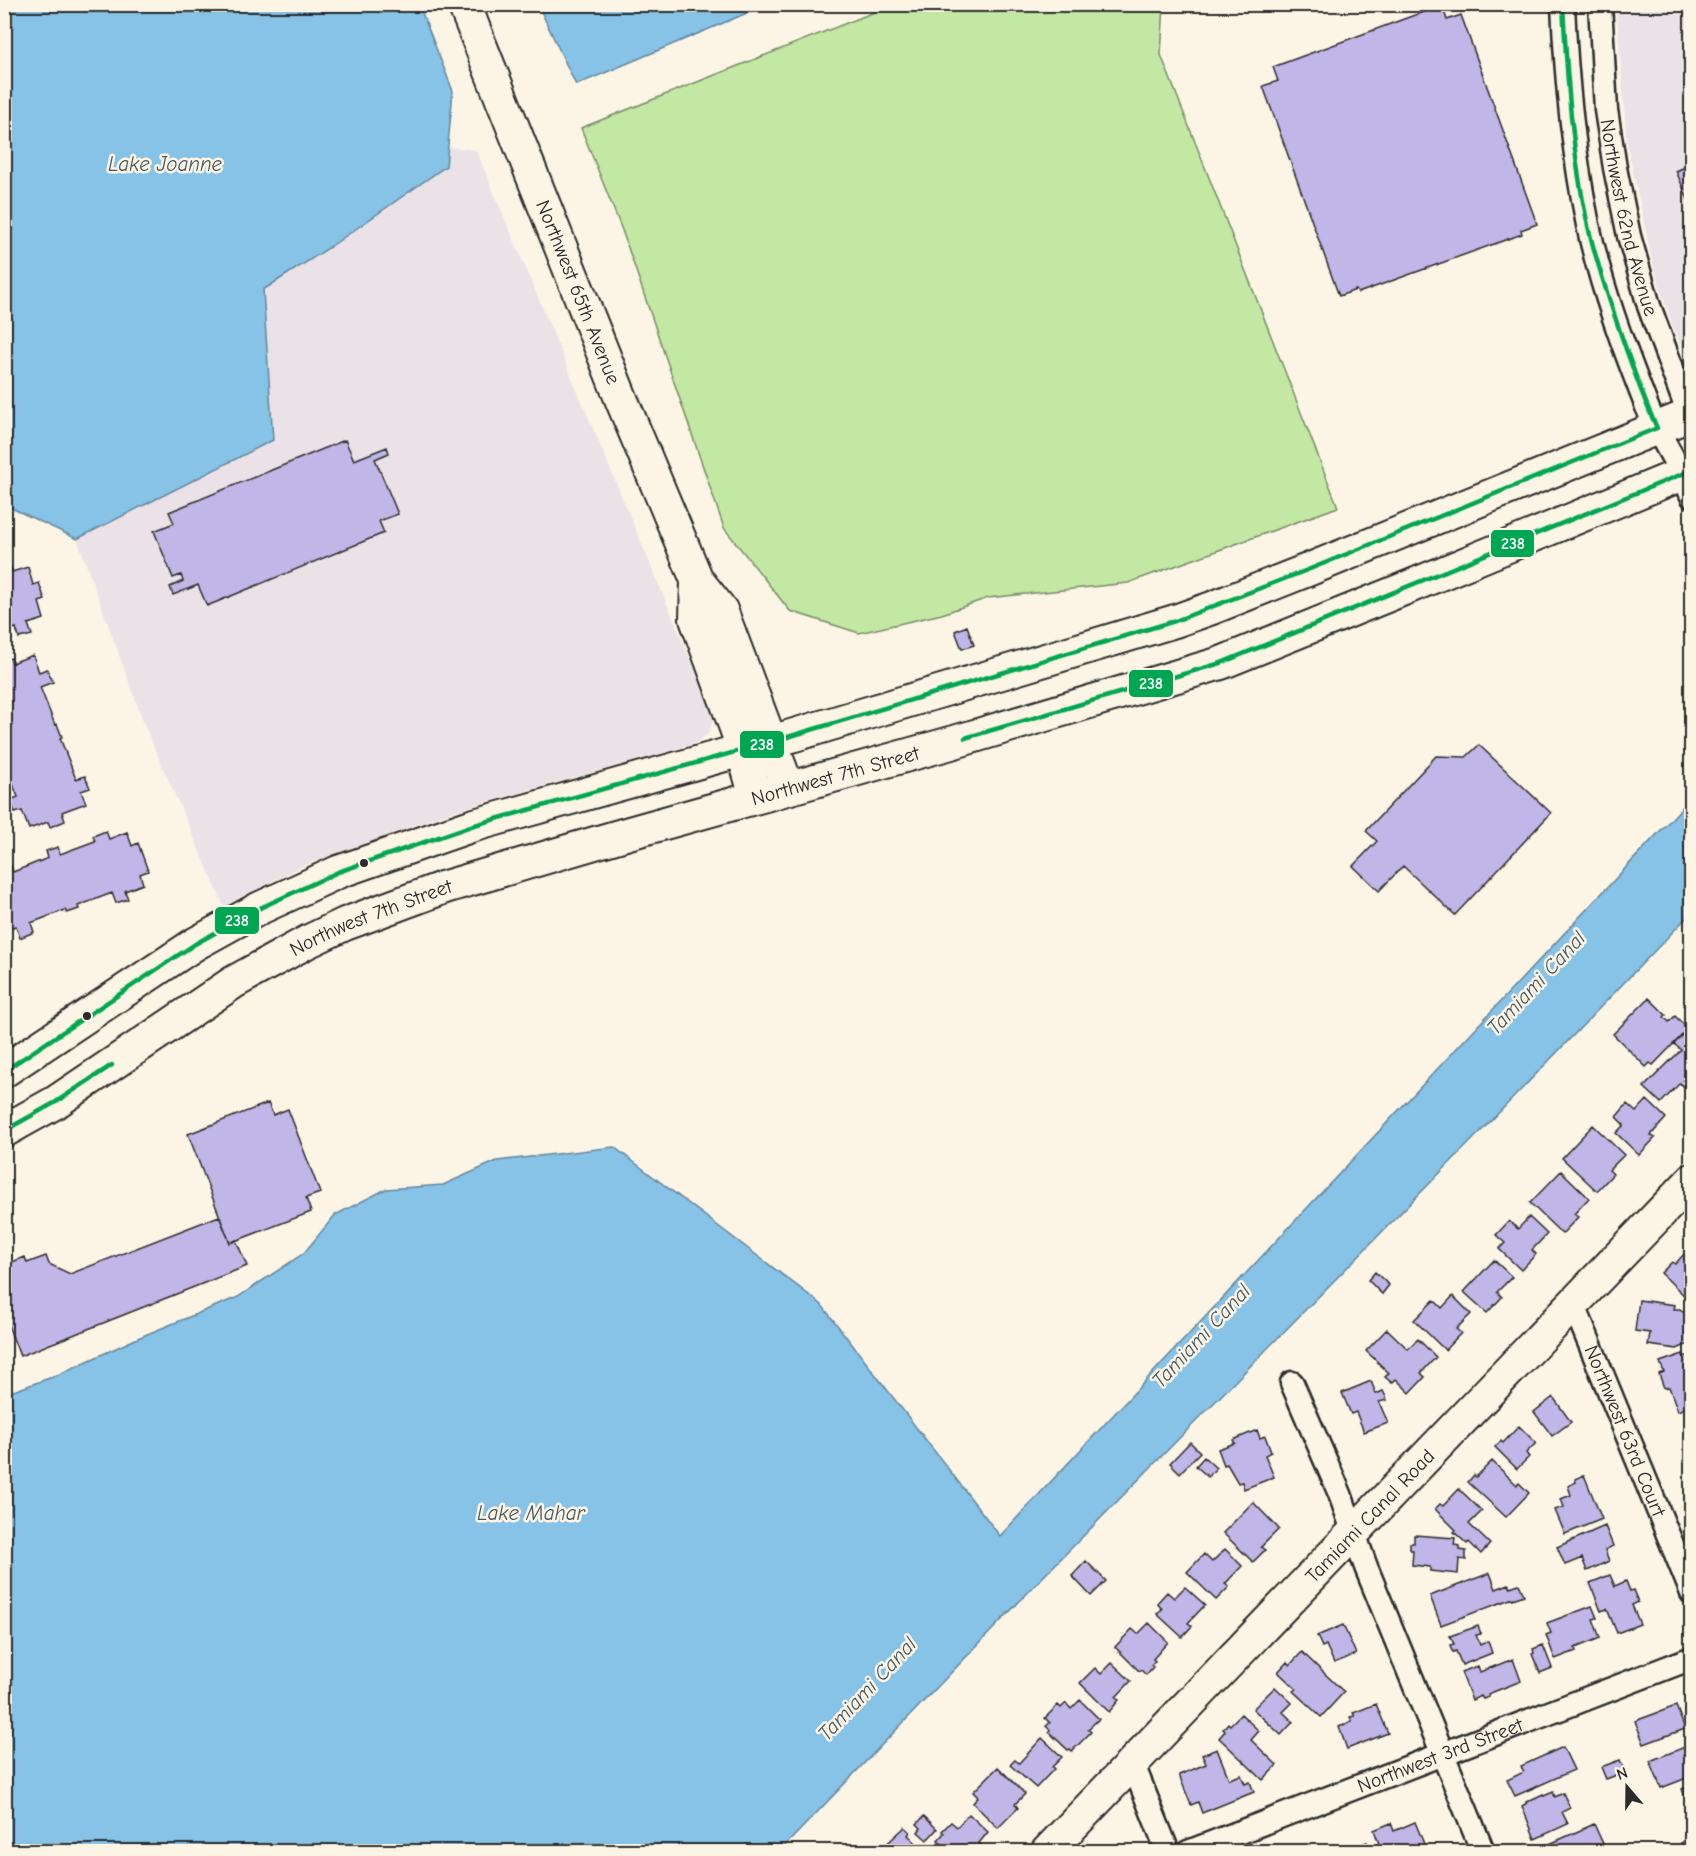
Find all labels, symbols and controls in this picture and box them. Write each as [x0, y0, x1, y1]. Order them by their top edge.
street label: Northwest 62nd Avenue [1596, 117, 1663, 319]
water label: Lake Joanne [108, 152, 223, 176]
street label: Northwest 65th Avenue [531, 197, 625, 388]
line badge: 238 [1490, 529, 1535, 558]
text: 238 [1501, 535, 1525, 553]
line badge: 238 [1128, 669, 1174, 698]
text: 238 [1139, 675, 1163, 693]
line badge: 238 [739, 730, 785, 759]
text: 238 [750, 736, 774, 754]
street label: Northwest 7th Street [749, 741, 923, 810]
unlabelled marker [358, 857, 370, 869]
street label: Northwest 7th Street [286, 874, 456, 961]
line badge: 238 [214, 906, 260, 935]
text: 238 [225, 912, 249, 930]
water label: Tamiami Canal [1482, 926, 1590, 1040]
unlabelled marker [81, 1010, 93, 1022]
water label: Tamiami Canal [1147, 1279, 1255, 1393]
street label: Northwest 63rd Court [1580, 1342, 1671, 1521]
street label: Tamiami Canal Road [1301, 1445, 1439, 1588]
water label: Lake Mahar [477, 1501, 587, 1525]
water label: Tamiami Canal [813, 1632, 921, 1746]
street label: Northwest 3rd Street [1354, 1713, 1527, 1798]
north arrow [1597, 1757, 1657, 1817]
text: N [1614, 1764, 1630, 1784]

